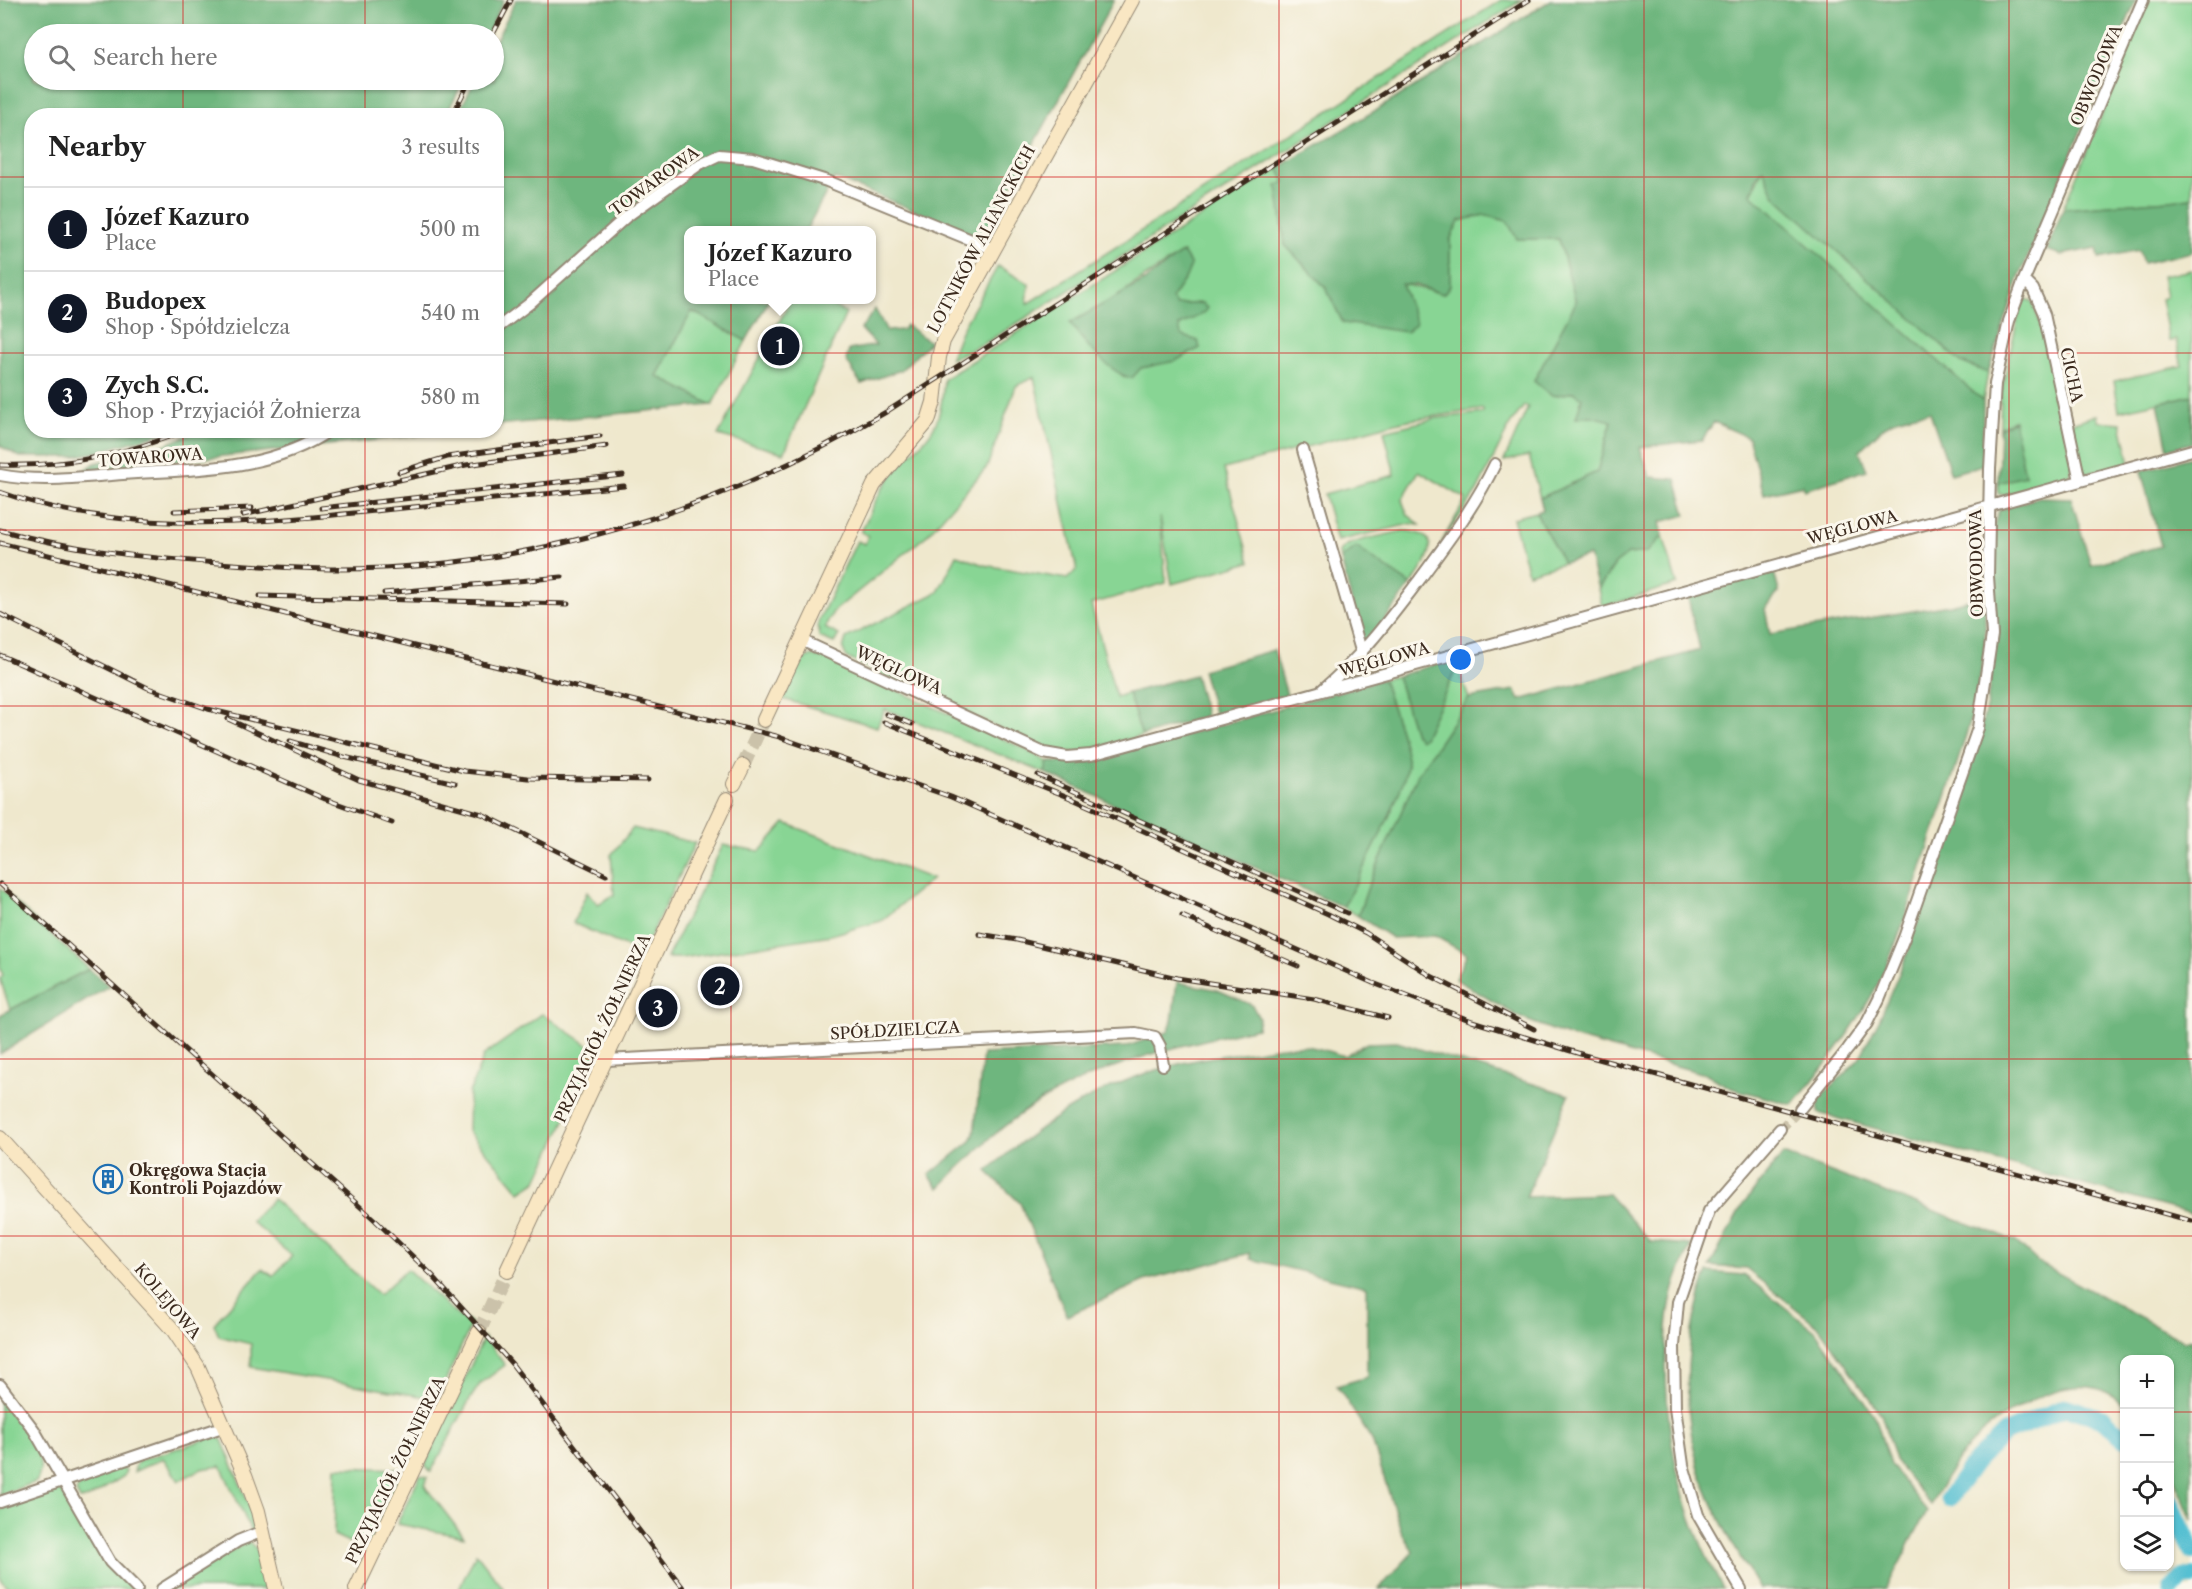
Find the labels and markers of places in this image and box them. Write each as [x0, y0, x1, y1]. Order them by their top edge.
pin: 1 [760, 324, 800, 368]
pin: 2 [700, 964, 740, 1008]
pin: 3 [638, 986, 678, 1030]
place label: Okręgowa Stacja Kontroli Pojazdów [129, 1160, 283, 1198]
building icon: Okręgowa Stacja Kontroli Pojazdów [92, 1163, 124, 1195]

